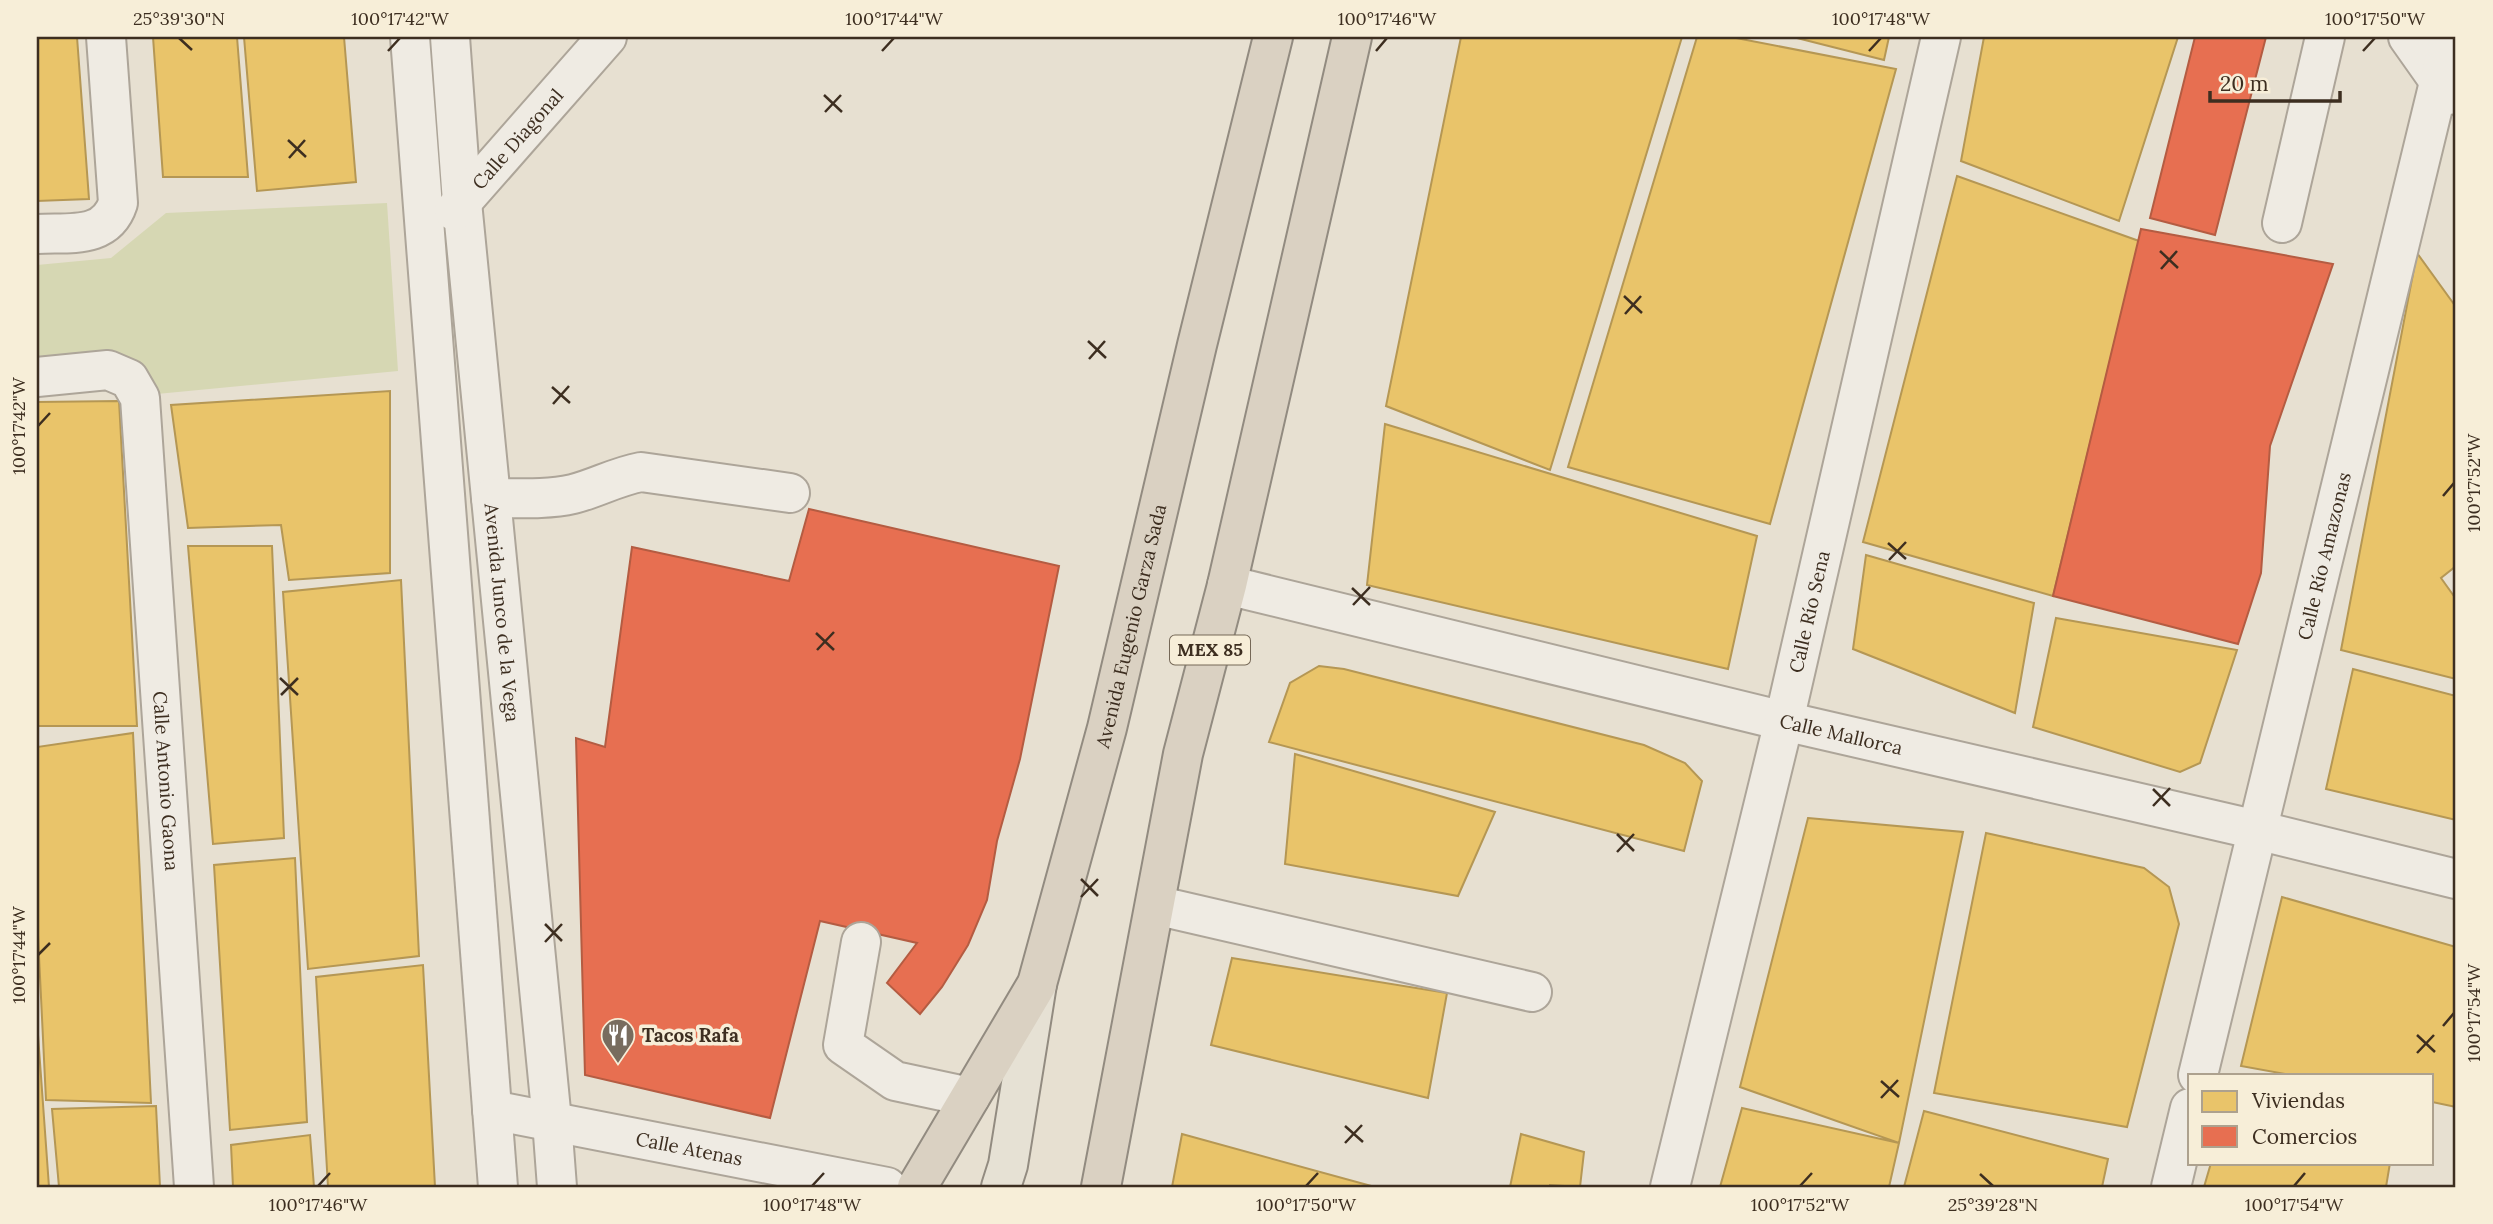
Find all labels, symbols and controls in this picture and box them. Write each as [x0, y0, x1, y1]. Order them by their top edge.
text: 25°39'30"N [133, 7, 225, 30]
text: 100°17'42"W [351, 7, 450, 30]
text: 100°17'44"W [845, 7, 944, 30]
text: 100°17'46"W [1338, 7, 1437, 30]
text: 100°17'48"W [1832, 7, 1931, 30]
text: 100°17'50"W [2325, 7, 2426, 30]
scale bar [2210, 60, 2339, 104]
text: 20 m [2220, 70, 2269, 97]
street label: Calle Diagonal [467, 84, 568, 194]
text: 100°17'42"W [7, 376, 30, 475]
text: 100°17'52"W [2462, 433, 2485, 532]
street label: Calle Río Amazonas [2292, 470, 2356, 642]
street label: Avenida Junco de la Vega [479, 501, 525, 723]
street label: Avenida Eugenio Garza Sada [1090, 501, 1171, 752]
street label: Calle Río Sena [1783, 548, 1835, 675]
road number: MEX 85 [1170, 636, 1250, 664]
street label: Calle Antonio Gaona [148, 690, 184, 872]
street label: Calle Mallorca [1777, 708, 1905, 760]
text: 100°17'44"W [7, 905, 30, 1004]
text: 100°17'54"W [2462, 963, 2485, 1062]
restaurant icon: Tacos Rafa [599, 1016, 637, 1065]
place label: Tacos Rafa [642, 1023, 739, 1047]
legend [2188, 1074, 2434, 1164]
text: Viviendas [2251, 1087, 2345, 1114]
text: Comercios [2252, 1123, 2357, 1150]
street label: Calle Atenas [634, 1126, 745, 1171]
text: 100°17'46"W [269, 1193, 368, 1216]
text: 100°17'48"W [763, 1193, 862, 1216]
text: 100°17'50"W [1256, 1193, 1357, 1216]
text: 100°17'52"W [1751, 1193, 1850, 1216]
text: 25°39'28"N [1948, 1193, 2038, 1216]
text: 100°17'54"W [2245, 1193, 2344, 1216]

